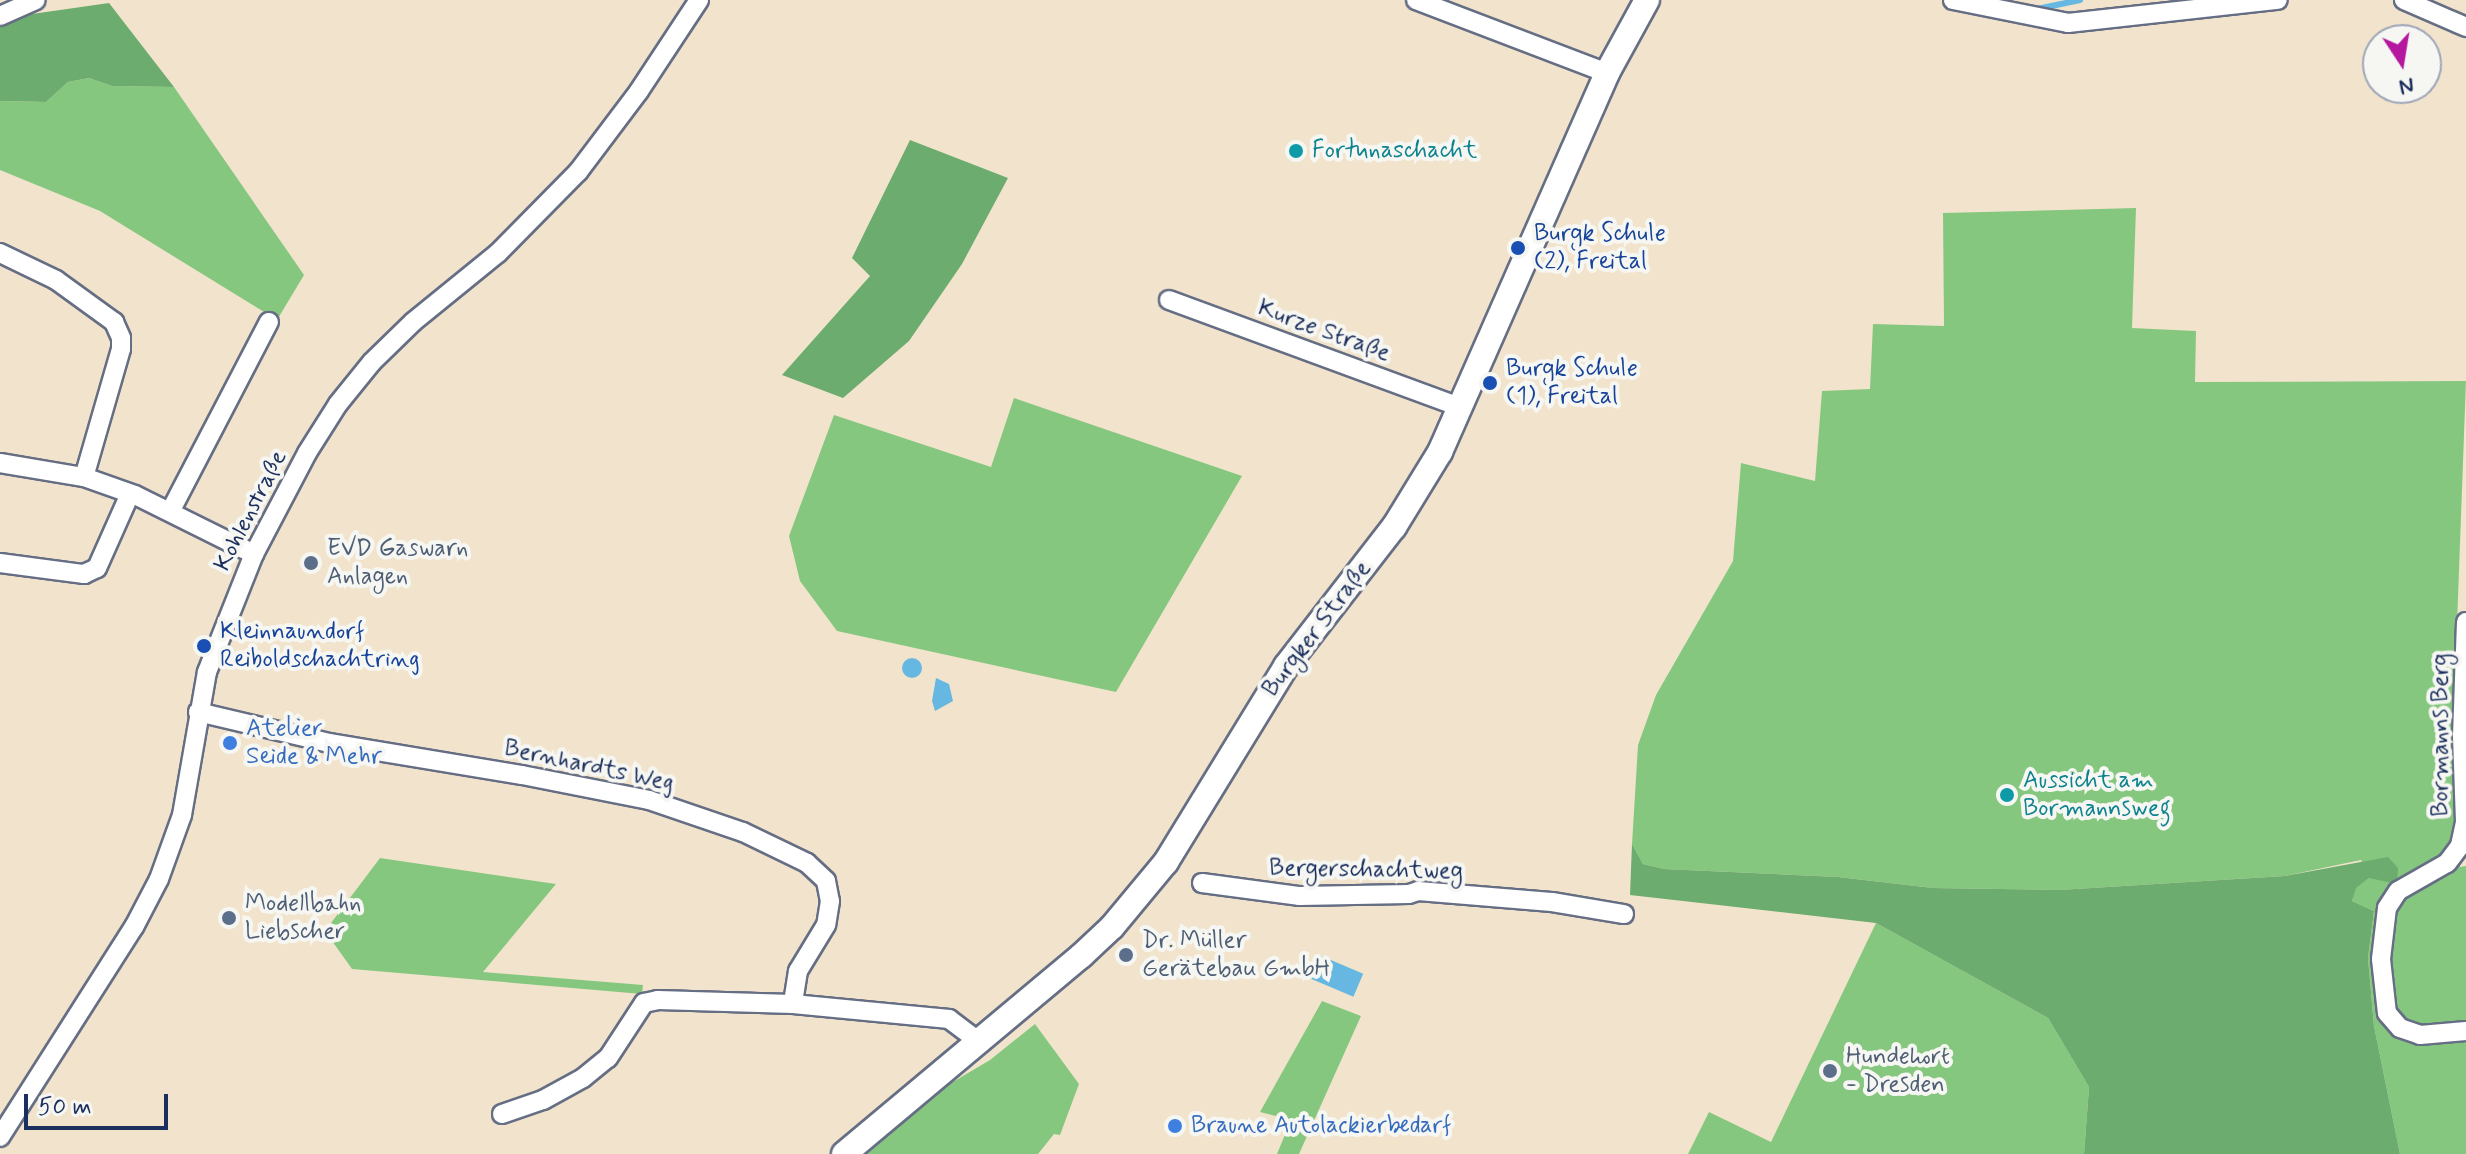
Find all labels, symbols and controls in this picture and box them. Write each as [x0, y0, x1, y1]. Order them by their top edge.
north arrow [2362, 24, 2442, 104]
text: N [2396, 70, 2417, 101]
place label: Fortunaschacht [1312, 137, 1477, 165]
marker: Fortunaschacht [1287, 142, 1305, 160]
place label: Burgk Schule (2), Freital [1534, 220, 1667, 276]
marker: Burgk Schule (2), Freital [1509, 239, 1527, 257]
street label: Kurze Straße [1254, 294, 1394, 368]
place label: Burgk Schule (1), Freital [1506, 355, 1639, 411]
marker: Burgk Schule (1), Freital [1481, 374, 1499, 392]
street label: Kohlenstraße [208, 446, 294, 576]
place label: EVD Gaswarn Anlagen [327, 535, 470, 591]
marker: EVD Gaswarn Anlagen [302, 554, 320, 572]
street label: Burgker Straße [1258, 557, 1376, 701]
place label: Kleinnaundorf Reiboldschachtring [220, 618, 420, 674]
marker: Kleinnaundorf Reiboldschachtring [195, 637, 213, 655]
street label: Bormanns Berg [2427, 653, 2455, 817]
place label: Atelier Seide & Mehr [246, 715, 382, 771]
marker: Atelier Seide & Mehr [221, 734, 239, 752]
street label: Bernhardts Weg [500, 734, 678, 798]
place label: Aussicht am Bormannsweg [2023, 767, 2171, 823]
marker: Aussicht am Bormannsweg [1998, 786, 2016, 804]
street label: Bergerschachtweg [1269, 854, 1463, 886]
place label: Modellbahn Liebscher [245, 890, 361, 946]
marker: Modellbahn Liebscher [220, 909, 238, 927]
place label: Dr. Müller Gerätebau GmbH [1142, 927, 1330, 983]
marker: Dr. Müller Gerätebau GmbH [1117, 946, 1135, 964]
place label: Hundehort - Dresden [1846, 1043, 1950, 1099]
marker: Hundehort - Dresden [1821, 1062, 1839, 1080]
scale bar [28, 1078, 172, 1128]
text: 50 m [38, 1092, 92, 1123]
place label: Braune Autolackierbedarf [1191, 1112, 1452, 1140]
marker: Braune Autolackierbedarf [1166, 1117, 1184, 1135]

